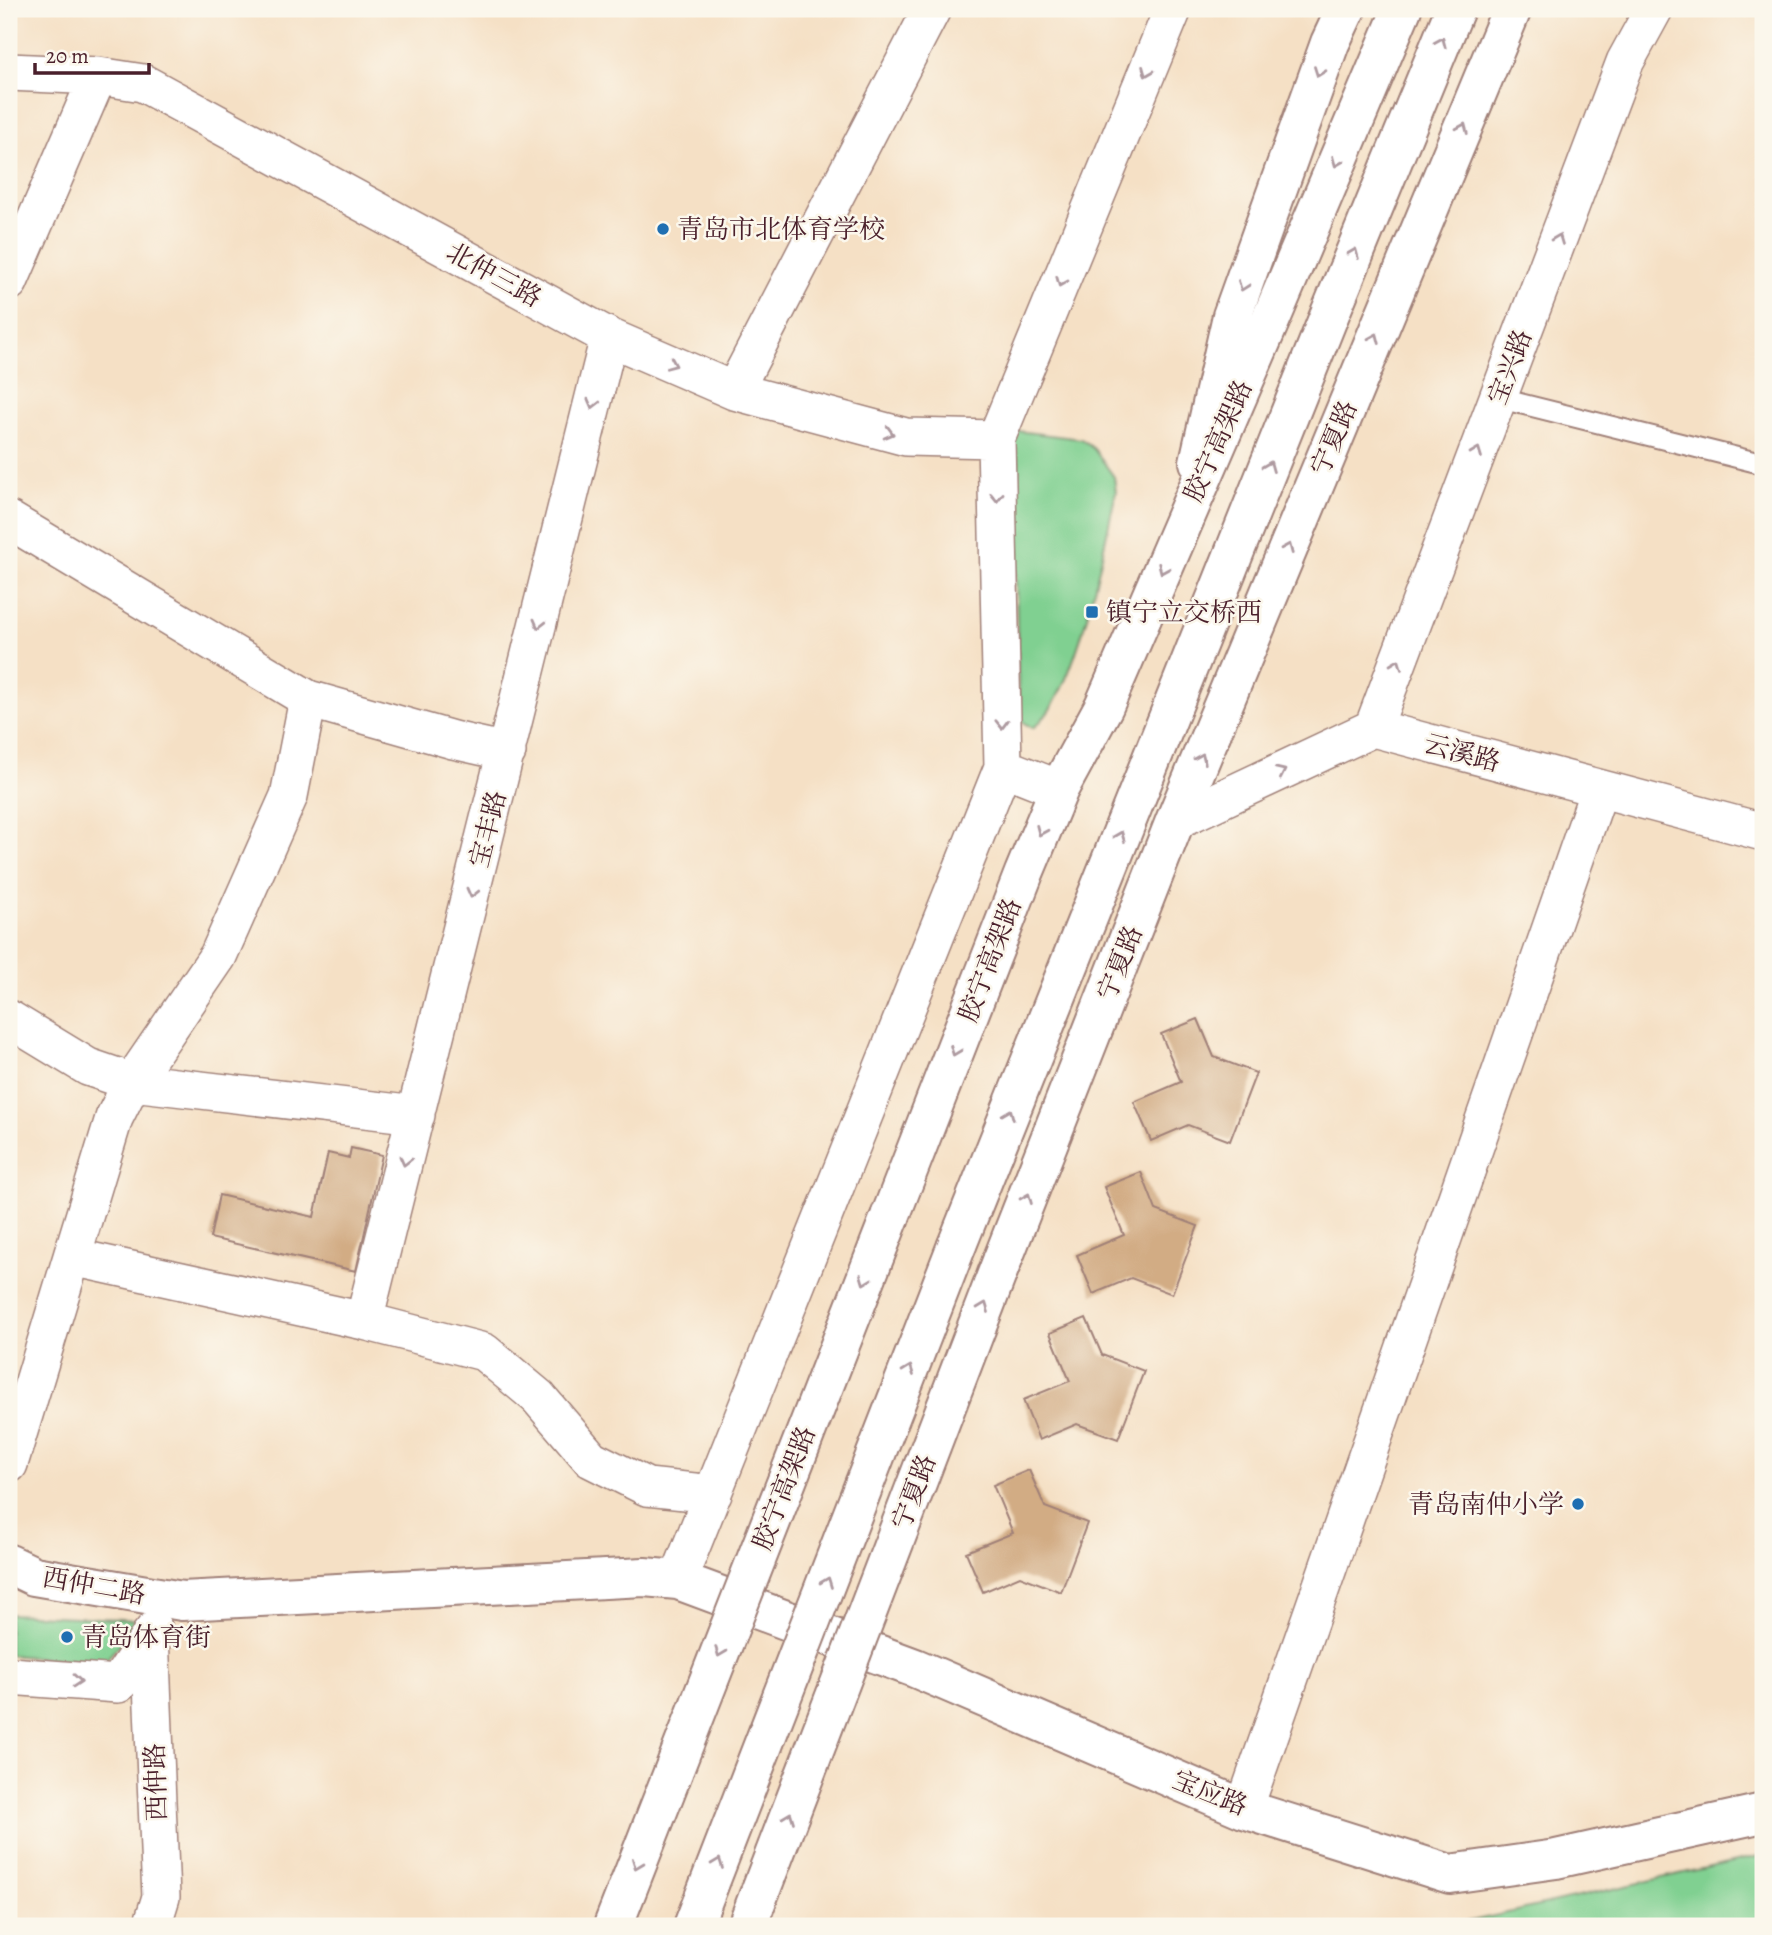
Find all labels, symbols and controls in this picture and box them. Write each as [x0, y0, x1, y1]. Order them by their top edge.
scale bar [35, 32, 149, 76]
one-way arrow [1433, 37, 1447, 49]
text: 20 m [46, 42, 89, 70]
one-way arrow [1141, 65, 1155, 77]
one-way arrow [1313, 65, 1327, 77]
one-way arrow [1454, 123, 1468, 135]
one-way arrow [1331, 155, 1345, 167]
place label: 青岛市北体育学校 [677, 212, 885, 247]
marker: 青岛市北体育学校 [655, 221, 671, 237]
street label: 北仲三路 [440, 234, 548, 316]
one-way arrow [1550, 234, 1564, 246]
one-way arrow [1346, 247, 1360, 259]
one-way arrow [1055, 276, 1069, 288]
one-way arrow [1237, 279, 1251, 291]
street label: 宝兴路 [1480, 324, 1540, 410]
one-way arrow [1367, 333, 1381, 345]
one-way arrow [665, 356, 677, 370]
street label: 胶宁高架路 [1176, 374, 1260, 508]
street label: 宁夏路 [1303, 395, 1365, 481]
one-way arrow [587, 397, 601, 409]
one-way arrow [882, 424, 894, 439]
one-way arrow [1469, 446, 1483, 458]
one-way arrow [1260, 461, 1274, 473]
one-way arrow [990, 492, 1005, 503]
one-way arrow [1280, 543, 1294, 555]
one-way arrow [1157, 561, 1171, 574]
place label: 镇宁立交桥西 [1106, 595, 1262, 630]
marker: 镇宁立交桥西 [1084, 604, 1100, 620]
one-way arrow [533, 618, 547, 630]
one-way arrow [1389, 659, 1403, 671]
one-way arrow [994, 720, 1010, 730]
street label: 云溪路 [1420, 726, 1504, 780]
one-way arrow [1193, 753, 1207, 765]
one-way arrow [1274, 766, 1286, 780]
street label: 宝丰路 [462, 787, 514, 871]
one-way arrow [1036, 824, 1050, 836]
one-way arrow [1112, 831, 1126, 843]
one-way arrow [466, 887, 480, 899]
street label: 胶宁高架路 [950, 893, 1030, 1027]
street label: 宁夏路 [1089, 920, 1151, 1006]
one-way arrow [949, 1044, 963, 1056]
one-way arrow [1001, 1108, 1015, 1120]
one-way arrow [399, 1155, 413, 1167]
one-way arrow [1018, 1193, 1032, 1205]
one-way arrow [859, 1274, 873, 1286]
one-way arrow [976, 1301, 990, 1313]
one-way arrow [901, 1364, 915, 1376]
street label: 胶宁高架路 [744, 1421, 824, 1555]
street label: 宁夏路 [884, 1449, 944, 1535]
place label: 青岛南仲小学 [1408, 1487, 1564, 1522]
marker: 青岛南仲小学 [1570, 1496, 1586, 1512]
street label: 西仲二路 [40, 1560, 148, 1612]
one-way arrow [818, 1577, 832, 1589]
place label: 青岛体育街 [81, 1620, 211, 1655]
marker: 青岛体育街 [59, 1629, 75, 1645]
one-way arrow [714, 1645, 728, 1657]
one-way arrow [72, 1673, 83, 1688]
street label: 西仲路 [137, 1742, 175, 1822]
street label: 宝应路 [1167, 1762, 1253, 1824]
one-way arrow [781, 1811, 795, 1823]
one-way arrow [631, 1857, 645, 1870]
one-way arrow [710, 1857, 724, 1869]

